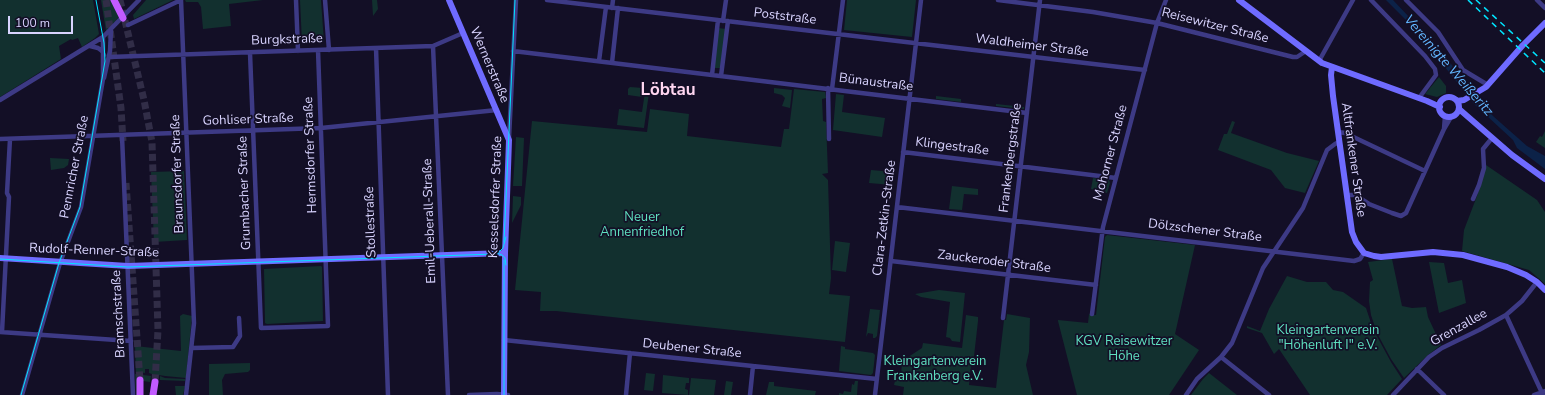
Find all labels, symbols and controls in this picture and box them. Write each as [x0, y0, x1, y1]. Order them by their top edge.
street label: Poststraße [753, 5, 817, 29]
street label: Reisewitzer Straße [1160, 5, 1270, 47]
scale bar [10, 8, 75, 34]
water label: Vereinigte Weißeritz [1400, 12, 1496, 120]
text: 100 m [15, 15, 50, 31]
street label: Wernerstraße [466, 25, 512, 105]
street label: Burgkstraße [251, 31, 323, 49]
street label: Waldheimer Straße [974, 31, 1090, 61]
street label: Bünaustraße [838, 71, 914, 95]
district label: Löbtau [640, 81, 696, 101]
street label: Hermsdorfer Straße [301, 96, 321, 214]
street label: Frankenbergstraße [997, 102, 1025, 214]
street label: Altfrankener Straße [1337, 102, 1369, 218]
street label: Mohorner Straße [1091, 103, 1131, 203]
street label: Gohliser Straße [202, 111, 294, 129]
street label: Pennricher Straße [57, 114, 93, 220]
street label: Braunsdorfer Straße [168, 114, 188, 234]
street label: Klingestraße [914, 135, 990, 159]
street label: Grumbacher Straße [235, 136, 255, 250]
street label: Kesselsdorfer Straße [486, 136, 506, 258]
street label: Emil-Ueberall-Straße [420, 158, 440, 284]
street label: Clara-Zetkin-Straße [870, 159, 900, 277]
street label: Stollestraße [362, 186, 380, 258]
park label: Neuer Annenfriedhof [600, 210, 684, 241]
street label: Dölzschener Straße [1147, 216, 1263, 246]
street label: Rudolf-Renner-Straße [29, 241, 159, 261]
street label: Zauckeroder Straße [936, 247, 1052, 277]
street label: Bramschstraße [109, 270, 129, 358]
street label: Grenzallee [1428, 306, 1490, 350]
park label: Kleingartenverein "Höhenluft I" e.V. [1277, 323, 1379, 354]
park label: KGV Reisewitzer Höhe [1076, 334, 1172, 365]
street label: Deubener Straße [642, 336, 742, 362]
park label: Kleingartenverein Frankenberg e.V. [884, 354, 986, 385]

